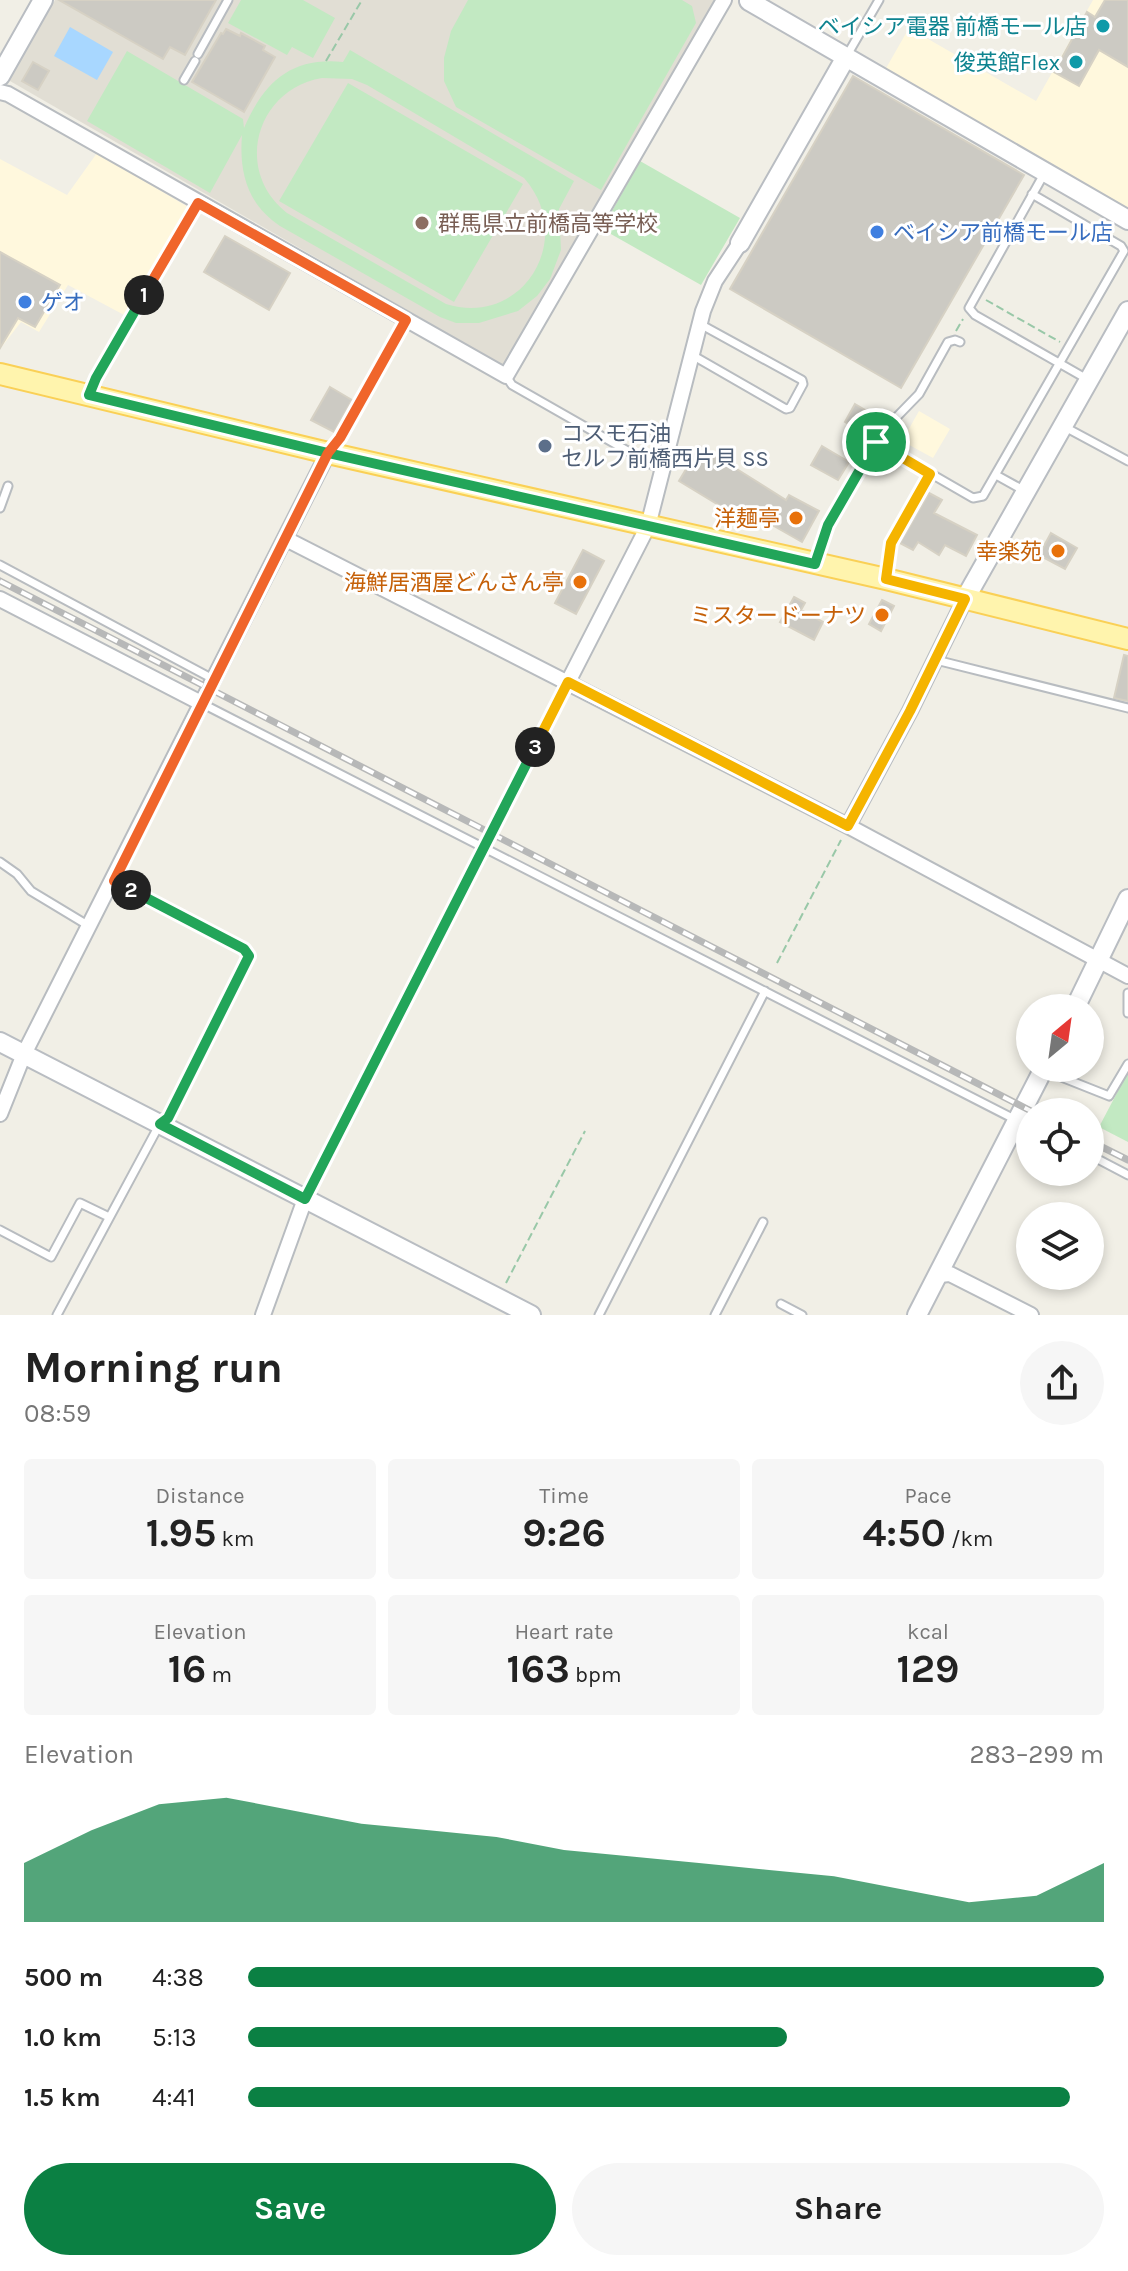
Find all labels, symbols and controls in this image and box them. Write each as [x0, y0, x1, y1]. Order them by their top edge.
place label: ベイシア電器 前橋モール店 [818, 14, 1087, 40]
marker: ベイシア電器 前橋モール店 [1094, 17, 1112, 35]
place label: 俊英館Flex [954, 50, 1060, 76]
marker: 俊英館Flex [1067, 53, 1085, 71]
place label: 群馬県立前橋高等学校 [438, 211, 658, 237]
marker: 群馬県立前橋高等学校 [413, 214, 431, 232]
place label: ベイシア前橋モール店 [893, 220, 1113, 246]
marker: ベイシア前橋モール店 [868, 223, 886, 241]
pin: 1 [124, 275, 164, 315]
text: 1 [140, 282, 148, 308]
place label: ゲオ [41, 290, 85, 316]
marker: ゲオ [16, 293, 34, 311]
pin [842, 408, 910, 476]
icon: arrive [854, 420, 898, 464]
place label: コスモ石油 セルフ前橋西片貝 SS [561, 421, 769, 472]
marker: コスモ石油 セルフ前橋西片貝 SS [536, 437, 554, 455]
place label: 洋麺亭 [714, 506, 780, 532]
marker: 洋麺亭 [787, 509, 805, 527]
place label: 幸楽苑 [976, 539, 1042, 565]
marker: 幸楽苑 [1049, 542, 1067, 560]
place label: 海鮮居酒屋どんさん亭 [344, 570, 564, 596]
marker: 海鮮居酒屋どんさん亭 [571, 573, 589, 591]
place label: ミスタードーナツ [690, 603, 866, 629]
marker: ミスタードーナツ [873, 606, 891, 624]
pin: 3 [515, 727, 555, 767]
text: 3 [528, 734, 542, 760]
pin: 2 [111, 870, 151, 910]
text: 2 [124, 877, 138, 903]
north arrow [1016, 994, 1104, 1082]
map controls [1016, 994, 1104, 1290]
button: locate [1016, 1098, 1104, 1186]
button: layers [1016, 1202, 1104, 1290]
button: share [1020, 1341, 1104, 1425]
text: Morning run [24, 1342, 283, 1393]
text: 08:59 [24, 1398, 91, 1429]
text: Distance [156, 1483, 244, 1509]
text: Time [539, 1483, 589, 1509]
text: Pace [905, 1483, 951, 1509]
text: 1.95 [146, 1509, 216, 1556]
text: 9:26 [522, 1509, 606, 1556]
text: 4:50 [863, 1509, 946, 1556]
text: km [216, 1526, 254, 1552]
text: /km [946, 1526, 993, 1552]
text: Elevation [153, 1619, 247, 1645]
text: Heart rate [514, 1619, 614, 1645]
text: kcal [907, 1619, 949, 1645]
text: 16 [168, 1645, 206, 1692]
text: 163 [506, 1645, 570, 1692]
text: 129 [897, 1645, 959, 1692]
text: m [206, 1662, 232, 1688]
text: bpm [570, 1662, 622, 1688]
text: Elevation [24, 1739, 134, 1770]
text: 283–299 m [970, 1739, 1104, 1770]
text: 500 m [24, 1962, 103, 1993]
text: 4:38 [152, 1962, 204, 1993]
text: 1.0 km [24, 2022, 102, 2053]
text: 5:13 [152, 2022, 197, 2053]
text: 1.5 km [24, 2082, 101, 2113]
text: 4:41 [152, 2082, 196, 2113]
button: Save [24, 2163, 556, 2255]
button: Share [572, 2163, 1104, 2255]

